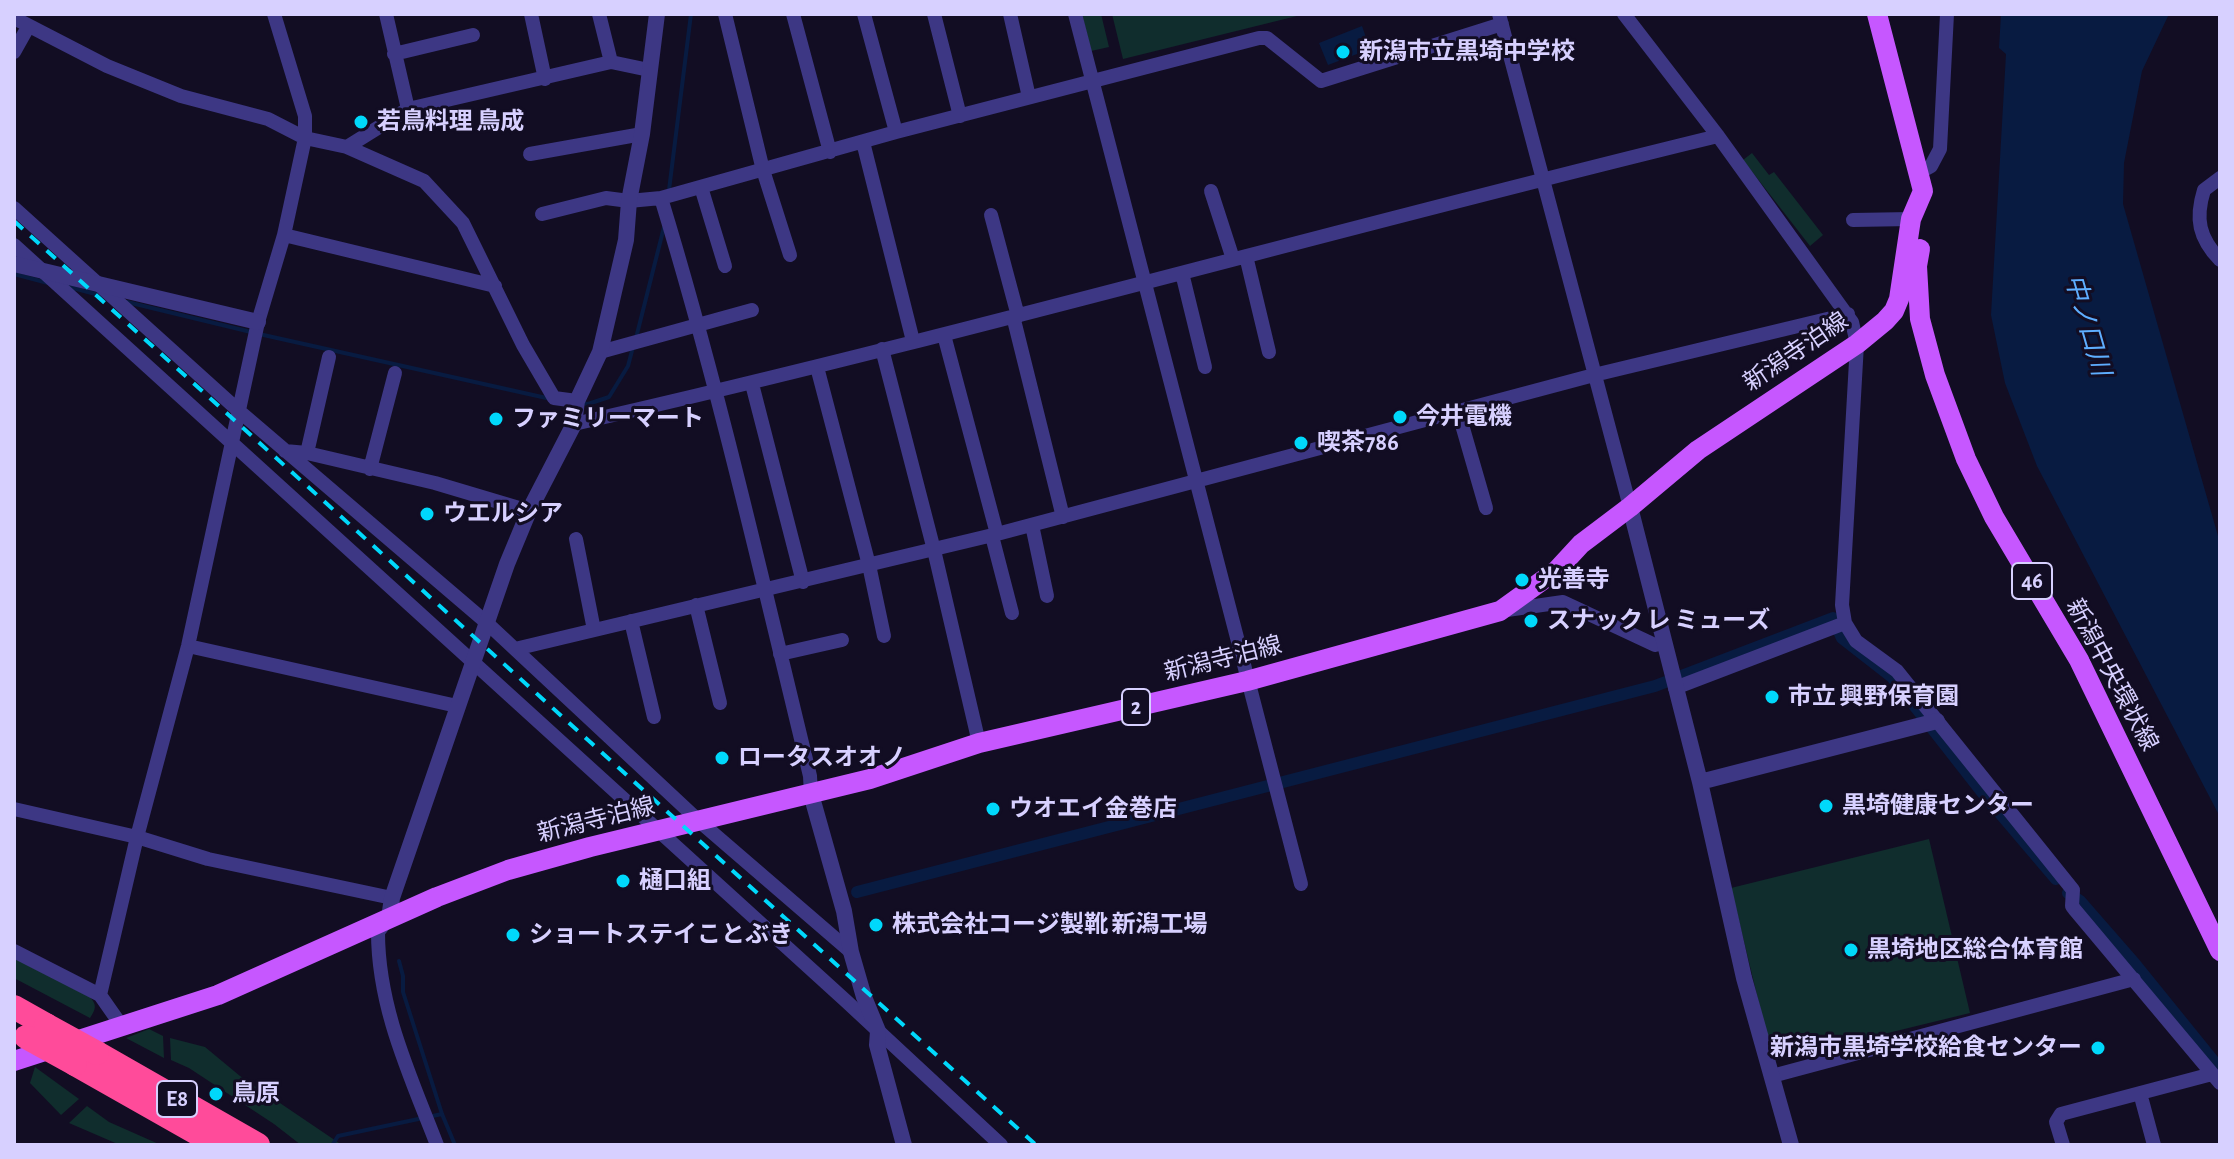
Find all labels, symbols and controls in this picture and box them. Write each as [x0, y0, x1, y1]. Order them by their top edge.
place label: 新潟市立黒埼中学校 [1359, 38, 1575, 66]
marker: 新潟市立黒埼中学校 [1334, 43, 1352, 61]
place label: 若鳥料理 鳥成 [377, 108, 525, 136]
marker: 若鳥料理 鳥成 [352, 113, 370, 131]
water label: 中ノ口川 [2058, 271, 2116, 379]
street label: 新潟寺泊線 [1738, 307, 1854, 397]
place label: 今井電機 [1416, 403, 1512, 431]
place label: ファミリーマート [512, 405, 704, 433]
marker: 今井電機 [1391, 408, 1409, 426]
marker: ファミリーマート [487, 410, 505, 428]
place label: 喫茶786 [1317, 429, 1399, 457]
marker: 喫茶786 [1292, 434, 1310, 452]
place label: ウエルシア [443, 500, 563, 528]
marker: ウエルシア [418, 505, 436, 523]
road number: 46 [2012, 563, 2052, 599]
place label: 光善寺 [1538, 566, 1610, 594]
marker: 光善寺 [1513, 571, 1531, 589]
street label: 新潟中央環状線 [2060, 594, 2164, 756]
place label: スナック レ ミューズ [1547, 607, 1770, 635]
marker: スナック レ ミューズ [1522, 612, 1540, 630]
street label: 新潟寺泊線 [1161, 631, 1285, 687]
place label: 市立 興野保育園 [1788, 683, 1960, 711]
marker: 市立 興野保育園 [1763, 688, 1781, 706]
road number: 2 [1122, 689, 1150, 725]
place label: ロータスオオノ [738, 744, 906, 772]
marker: ロータスオオノ [713, 749, 731, 767]
street label: 新潟寺泊線 [534, 792, 658, 848]
place label: 黒埼健康センター [1842, 792, 2034, 820]
place label: ウオエイ金巻店 [1009, 795, 1177, 823]
marker: 黒埼健康センター [1817, 797, 1835, 815]
marker: ウオエイ金巻店 [984, 800, 1002, 818]
place label: 樋口組 [639, 867, 711, 895]
marker: 樋口組 [614, 872, 632, 890]
place label: 株式会社コージ製靴 新潟工場 [892, 911, 1208, 939]
marker: 株式会社コージ製靴 新潟工場 [867, 916, 885, 934]
place label: ショートステイことぶき [529, 921, 793, 949]
marker: ショートステイことぶき [504, 926, 522, 944]
place label: 黒埼地区総合体育館 [1867, 936, 2083, 964]
marker: 黒埼地区総合体育館 [1842, 941, 1860, 959]
place label: 新潟市黒埼学校給食センター [1770, 1034, 2082, 1062]
marker: 新潟市黒埼学校給食センター [2089, 1039, 2107, 1057]
place label: 鳥原 [232, 1080, 280, 1108]
road number: E8 [157, 1081, 197, 1117]
marker: 鳥原 [207, 1085, 225, 1103]

